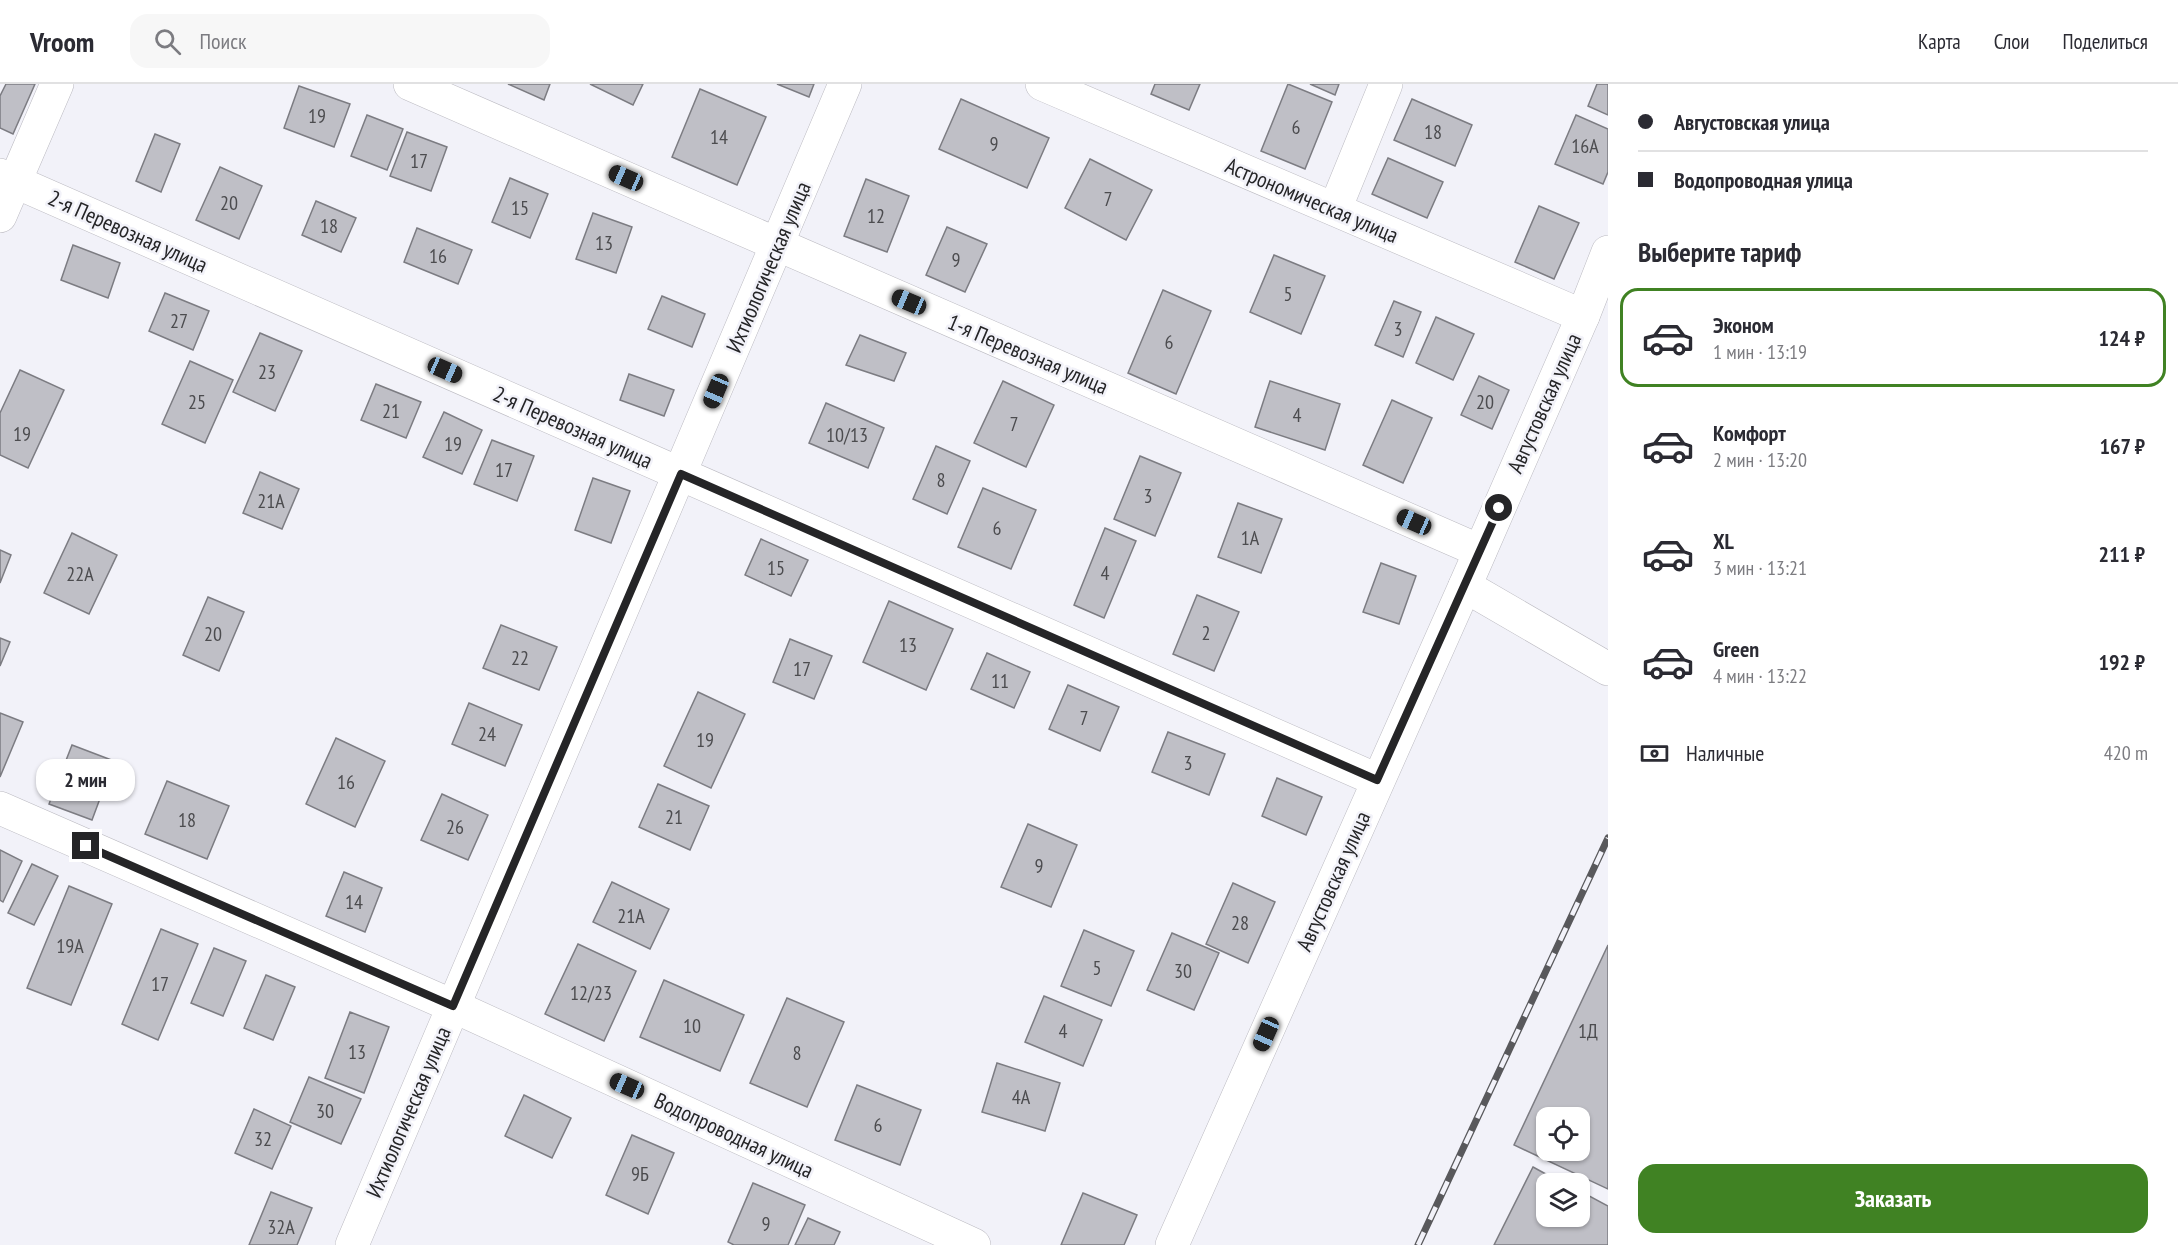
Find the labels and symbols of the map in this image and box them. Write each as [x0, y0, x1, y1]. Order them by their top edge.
house number: 19 [308, 103, 326, 129]
house number: 6 [1292, 114, 1301, 140]
house number: 18 [1424, 119, 1442, 145]
house number: 14 [710, 124, 728, 150]
house number: 9 [990, 131, 999, 157]
house number: 16А [1571, 133, 1599, 159]
house number: 17 [410, 148, 428, 174]
street label: Астрономическая улица [1221, 151, 1403, 249]
car [606, 162, 646, 194]
street label: Ихтиологическая улица [719, 177, 817, 357]
street label: 2-я Перевозная улица [44, 183, 212, 279]
house number: 7 [1104, 186, 1113, 212]
house number: 20 [220, 190, 238, 216]
house number: 15 [511, 195, 529, 221]
house number: 12 [867, 203, 885, 229]
house number: 18 [320, 213, 338, 239]
house number: 13 [595, 230, 613, 256]
house number: 16 [429, 243, 447, 269]
house number: 9 [952, 247, 961, 273]
house number: 5 [1284, 281, 1293, 307]
car [889, 287, 929, 317]
house number: 27 [170, 308, 188, 334]
street label: 1-я Перевозная улица [944, 308, 1112, 400]
house number: 3 [1394, 316, 1403, 342]
house number: 6 [1165, 329, 1174, 355]
street label: Августовская улица [1501, 329, 1587, 477]
car [425, 354, 465, 386]
house number: 23 [258, 359, 276, 385]
car [701, 371, 731, 411]
street label: 2-я Перевозная улица [489, 379, 657, 475]
house number: 25 [188, 389, 206, 415]
house number: 20 [1476, 389, 1494, 415]
house number: 21 [382, 398, 400, 424]
house number: 4 [1293, 402, 1302, 428]
house number: 7 [1010, 411, 1019, 437]
house number: 19 [13, 421, 31, 447]
house number: 10/13 [826, 422, 868, 448]
house number: 19 [444, 431, 462, 457]
house number: 17 [495, 457, 513, 483]
house number: 8 [937, 467, 946, 493]
house number: 3 [1144, 483, 1153, 509]
house number: 21А [257, 488, 285, 514]
route start [1485, 494, 1512, 521]
car [1394, 506, 1434, 538]
house number: 6 [993, 515, 1002, 541]
house number: 1А [1241, 525, 1260, 551]
house number: 15 [767, 555, 785, 581]
house number: 4 [1101, 560, 1110, 586]
house number: 22А [66, 561, 94, 587]
house number: 2 [1202, 620, 1211, 646]
house number: 20 [204, 621, 222, 647]
house number: 13 [899, 632, 917, 658]
house number: 22 [511, 645, 529, 671]
house number: 17 [793, 656, 811, 682]
house number: 11 [991, 668, 1009, 694]
house number: 7 [1080, 705, 1089, 731]
house number: 24 [478, 721, 496, 747]
house number: 19 [696, 727, 714, 753]
house number: 3 [1184, 750, 1193, 776]
callout: 2 мин [36, 759, 136, 801]
house number: 16 [337, 769, 355, 795]
house number: 21 [665, 804, 683, 830]
house number: 18 [178, 807, 196, 833]
street label: Августовская улица [1290, 807, 1376, 955]
house number: 26 [446, 814, 464, 840]
route end [72, 832, 99, 859]
house number: 9 [1035, 853, 1044, 879]
house number: 14 [345, 889, 363, 915]
house number: 21А [617, 903, 645, 929]
house number: 28 [1231, 910, 1249, 936]
house number: 19А [56, 933, 84, 959]
house number: 5 [1093, 955, 1102, 981]
house number: 30 [1174, 958, 1192, 984]
house number: 17 [151, 971, 169, 997]
house number: 12/23 [570, 980, 612, 1006]
house number: 10 [683, 1013, 701, 1039]
car [1250, 1014, 1282, 1054]
house number: 4 [1059, 1018, 1068, 1044]
house number: 1Д [1578, 1018, 1598, 1044]
street label: Ихтиологическая улица [359, 1022, 457, 1202]
house number: 13 [348, 1039, 366, 1065]
house number: 8 [793, 1040, 802, 1066]
car [607, 1070, 647, 1102]
house number: 4А [1012, 1084, 1031, 1110]
street label: Водопроводная улица [650, 1086, 818, 1184]
house number: 30 [316, 1098, 334, 1124]
house number: 6 [874, 1112, 883, 1138]
house number: 32 [254, 1126, 272, 1152]
house number: 9Б [631, 1161, 649, 1187]
house number: 9 [762, 1211, 771, 1237]
house number: 32А [267, 1214, 295, 1240]

